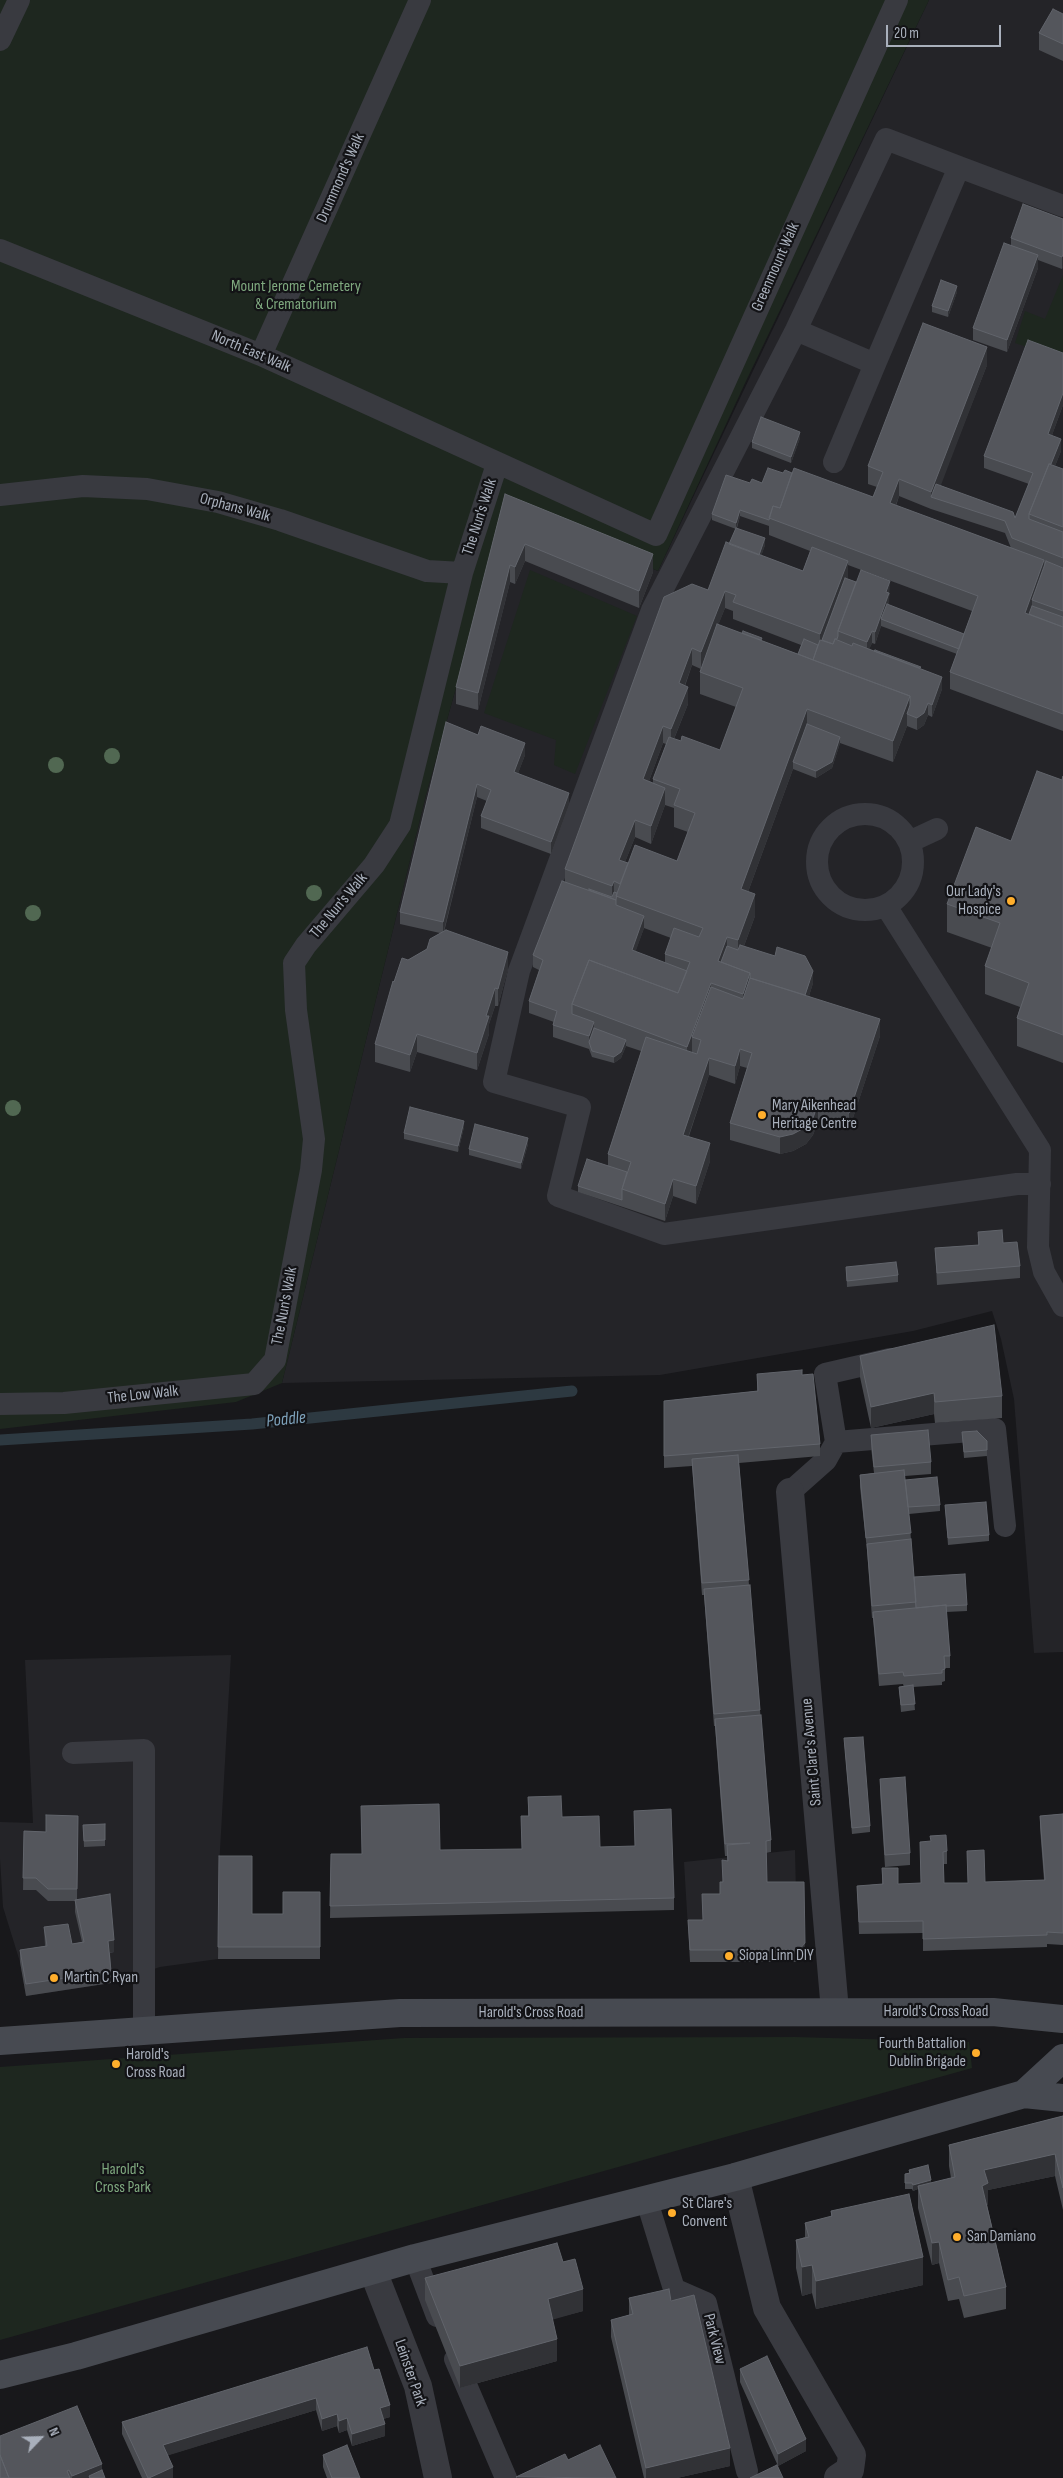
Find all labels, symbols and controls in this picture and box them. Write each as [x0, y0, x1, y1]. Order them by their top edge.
scale bar [888, 15, 1003, 47]
text: 20 m [894, 24, 919, 43]
street label: Drummond's Walk [313, 130, 369, 226]
street label: Greenmount Walk [748, 220, 804, 314]
park label: Mount Jerome Cemetery & Crematorium [231, 277, 361, 315]
street label: North East Walk [208, 327, 294, 377]
street label: The Nun's Walk [459, 476, 501, 558]
street label: Orphans Walk [198, 489, 272, 527]
street label: The Nun's Walk [306, 869, 372, 943]
place label: Our Lady's Hospice [946, 882, 1001, 920]
marker: Our Lady's Hospice [1005, 895, 1017, 907]
place label: Mary Aikenhead Heritage Centre [772, 1096, 857, 1134]
marker: Mary Aikenhead Heritage Centre [756, 1109, 768, 1121]
street label: The Nun's Walk [268, 1265, 302, 1347]
street label: The Low Walk [107, 1382, 179, 1408]
water label: Poddle [265, 1407, 307, 1433]
street label: Saint Clare's Avenue [798, 1697, 826, 1807]
place label: Siopa Linn DIY [739, 1946, 814, 1966]
marker: Siopa Linn DIY [723, 1950, 735, 1962]
place label: Martin C Ryan [64, 1968, 138, 1988]
marker: Martin C Ryan [48, 1972, 60, 1984]
street label: Harold's Cross Road [884, 2002, 988, 2022]
street label: Harold's Cross Road [479, 2003, 583, 2023]
place label: Fourth Battalion Dublin Brigade [879, 2034, 966, 2072]
place label: Harold's Cross Road [126, 2045, 185, 2083]
marker: Fourth Battalion Dublin Brigade [970, 2047, 982, 2059]
marker: Harold's Cross Road [110, 2058, 122, 2070]
park label: Harold's Cross Park [95, 2160, 151, 2198]
place label: St Clare's Convent [682, 2194, 732, 2232]
marker: St Clare's Convent [666, 2207, 678, 2219]
place label: San Damiano [967, 2227, 1036, 2247]
marker: San Damiano [951, 2231, 963, 2243]
street label: Park View [698, 2312, 730, 2366]
street label: Leinster Park [390, 2337, 430, 2409]
north arrow [15, 2413, 65, 2463]
text: N [45, 2425, 63, 2439]

